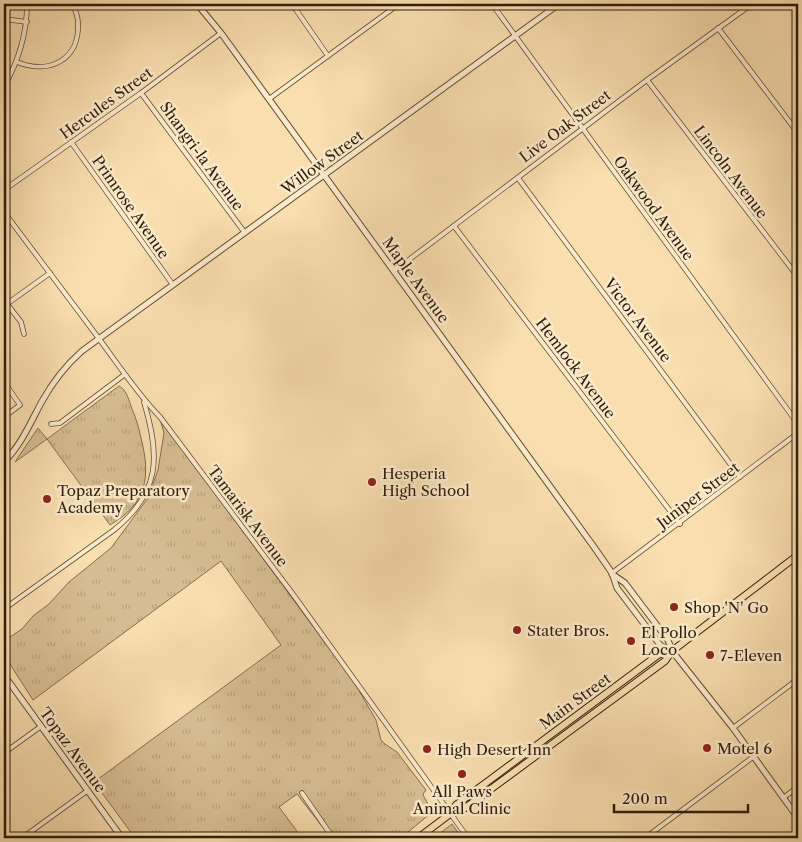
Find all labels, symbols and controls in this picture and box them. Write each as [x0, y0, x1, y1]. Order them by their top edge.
street label: Hercules Street [56, 63, 157, 143]
street label: Live Oak Street [516, 85, 615, 167]
street label: Shangri-la Avenue [156, 98, 248, 214]
street label: Lincoln Avenue [690, 122, 772, 222]
street label: Willow Street [276, 125, 367, 199]
street label: Primrose Avenue [88, 152, 174, 262]
street label: Oakwood Avenue [610, 152, 698, 264]
street label: Maple Avenue [378, 233, 454, 327]
street label: Victor Avenue [600, 273, 676, 366]
street label: Hemlock Avenue [532, 314, 620, 422]
street label: Juniper Street [651, 457, 744, 533]
street label: Tamarisk Avenue [204, 462, 292, 570]
place label: Hesperia High School [382, 464, 470, 500]
marker: Hesperia High School [366, 476, 378, 488]
place label: Topaz Preparatory Academy [56, 481, 190, 517]
marker: Topaz Preparatory Academy [41, 493, 53, 505]
place label: Shop 'N' Go [684, 598, 769, 617]
marker: Shop 'N' Go [668, 601, 680, 613]
place label: Stater Bros. [527, 621, 609, 640]
place label: El Pollo Loco [641, 623, 697, 659]
marker: Stater Bros. [511, 624, 523, 636]
marker: El Pollo Loco [625, 635, 637, 647]
place label: 7-Eleven [720, 646, 783, 665]
marker: 7-Eleven [704, 649, 716, 661]
street label: Main Street [536, 668, 615, 733]
street label: Topaz Avenue [36, 704, 110, 796]
place label: Motel 6 [717, 739, 772, 758]
place label: High Desert Inn [437, 740, 552, 759]
marker: Motel 6 [701, 742, 713, 754]
marker: High Desert Inn [421, 743, 433, 755]
marker: All Paws Animal Clinic [456, 768, 468, 780]
place label: All Paws Animal Clinic [412, 782, 511, 818]
scale bar [614, 782, 748, 814]
text: 200 m [622, 789, 668, 808]

